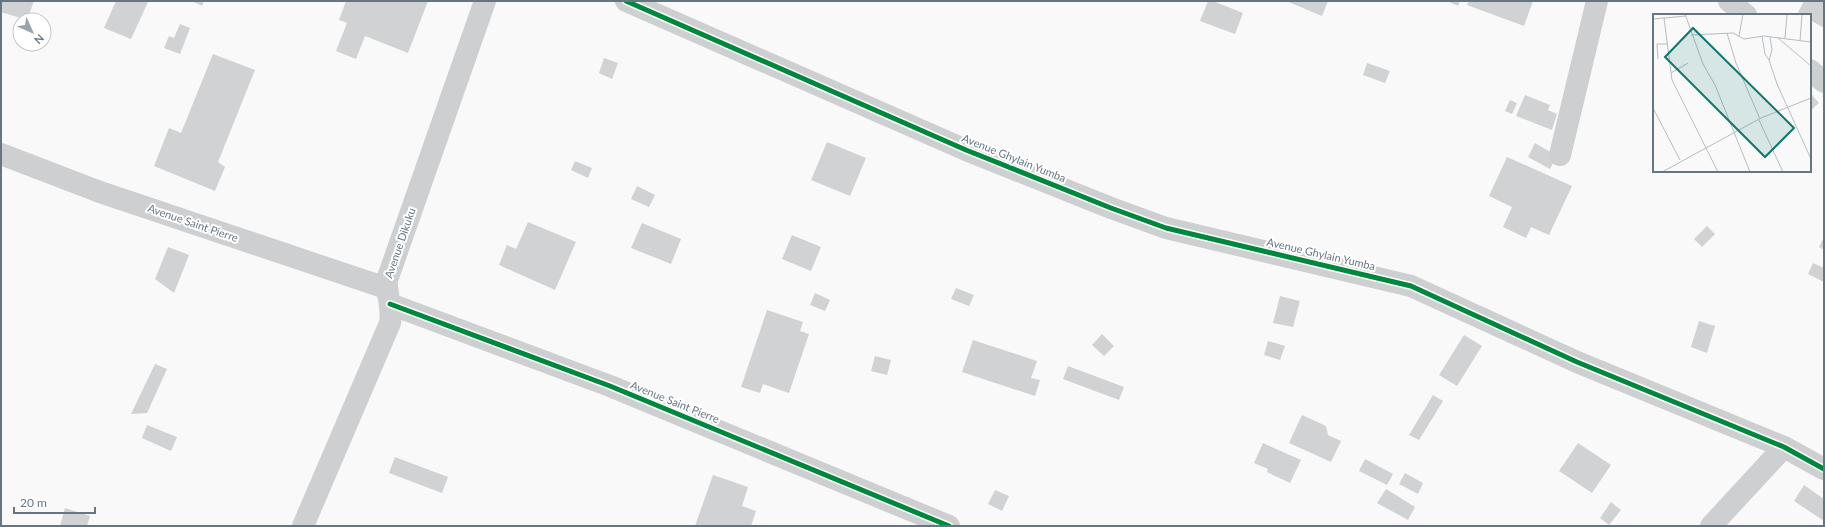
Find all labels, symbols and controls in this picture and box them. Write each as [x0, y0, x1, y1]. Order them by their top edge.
north arrow [12, 12, 52, 52]
inset map [1653, 14, 1811, 172]
text: N [32, 32, 47, 47]
street label: Avenue Ghylain Yumba [960, 131, 1068, 184]
street label: Avenue Saint Pierre [146, 201, 240, 244]
street label: Avenue Dikuku [381, 206, 418, 280]
street label: Avenue Ghylain Yumba [1266, 235, 1377, 272]
street label: Avenue Saint Pierre [629, 378, 722, 425]
scale bar [14, 489, 95, 515]
text: 20 m [20, 495, 47, 510]

